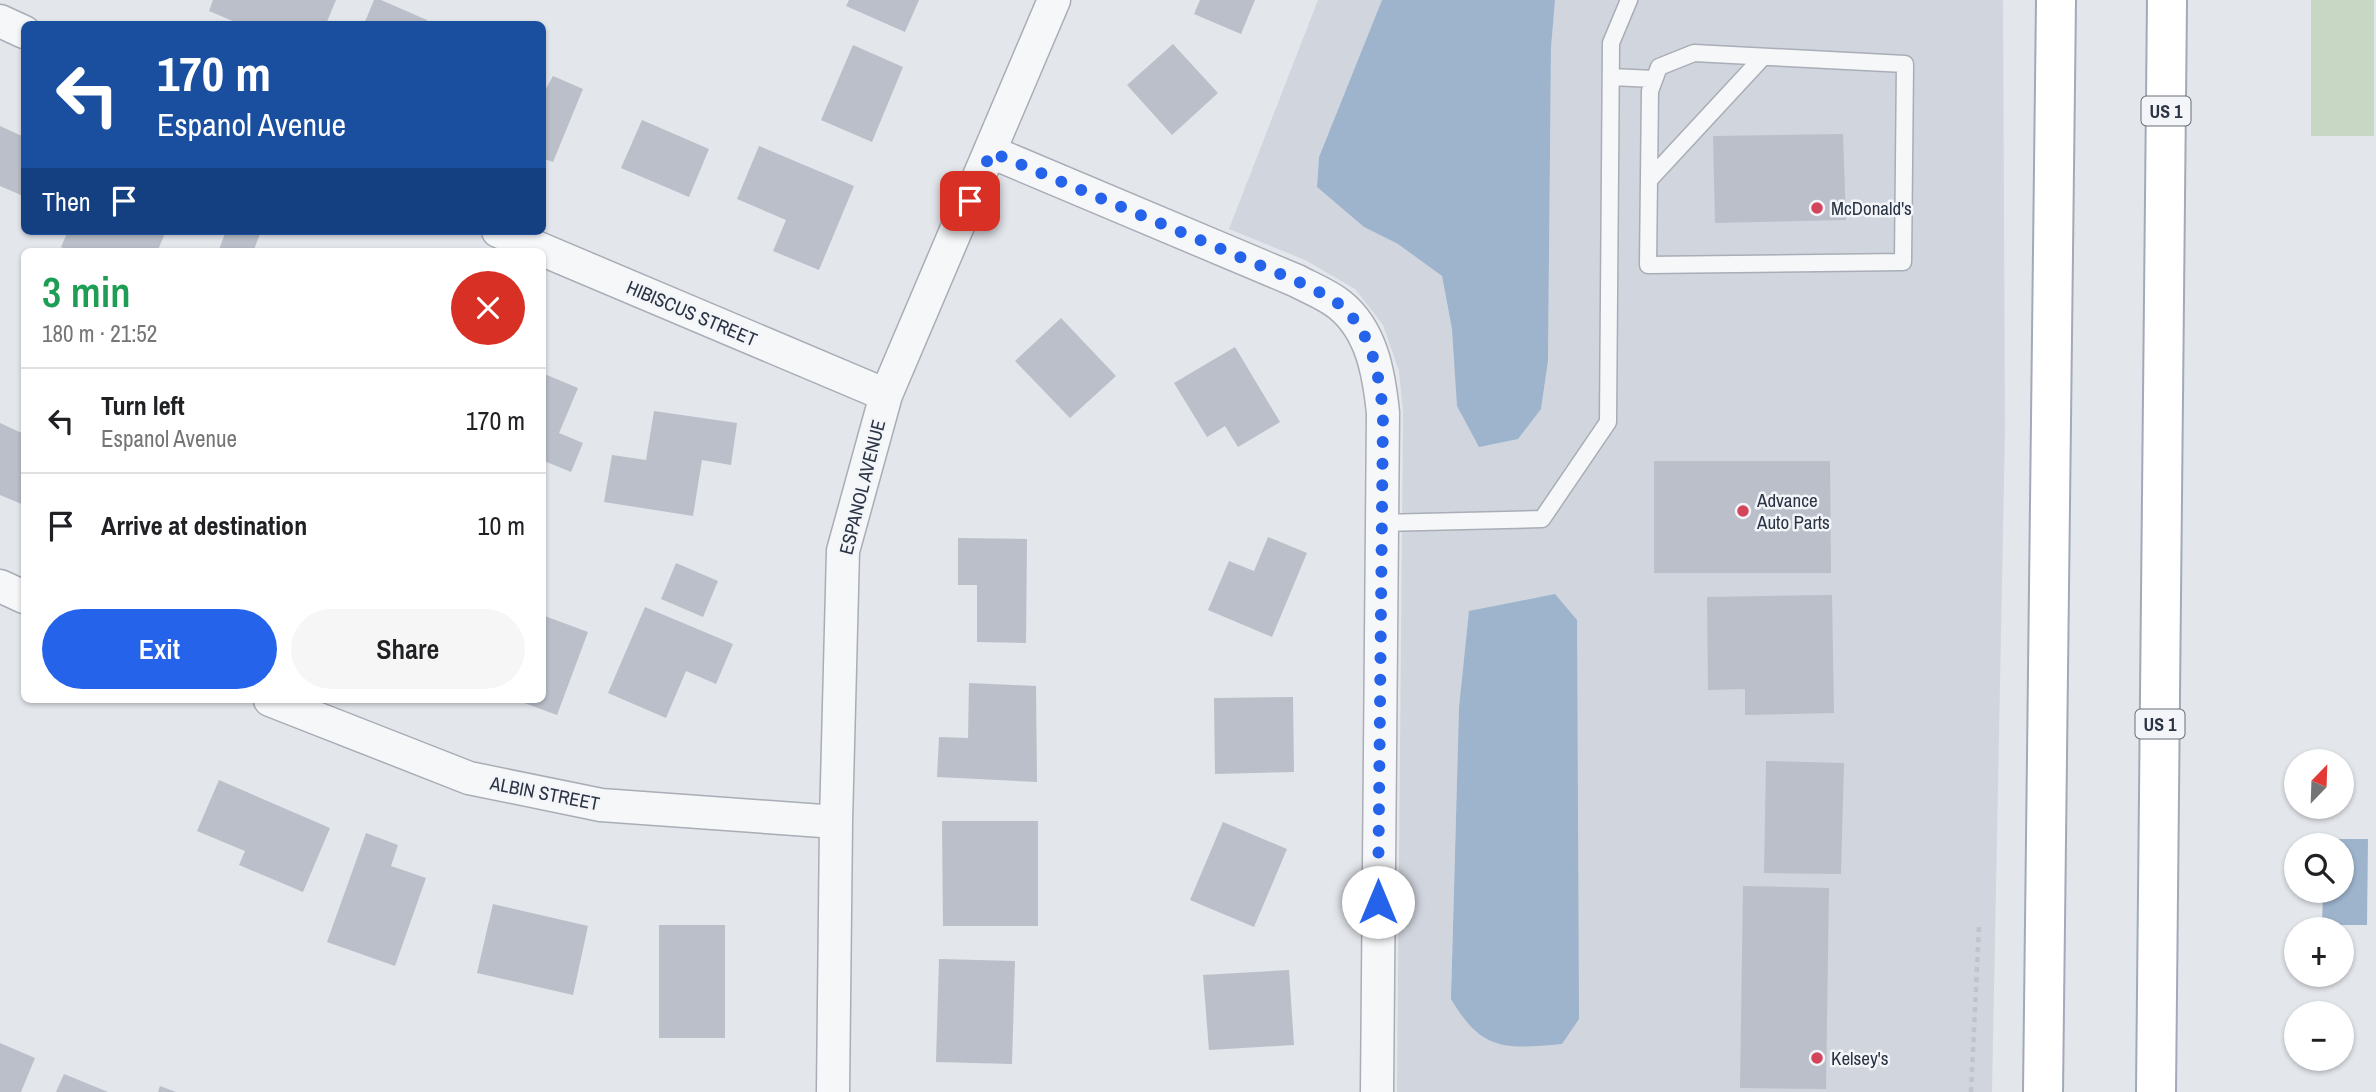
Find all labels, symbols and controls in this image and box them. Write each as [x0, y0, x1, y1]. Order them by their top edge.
text: 170 m [157, 40, 271, 106]
icon: left [42, 49, 133, 140]
road number: US 1 [2142, 96, 2190, 126]
text: Espanol Avenue [157, 103, 346, 146]
pin [940, 171, 1000, 231]
icon: arrive [105, 182, 143, 220]
icon: arrive [951, 182, 989, 220]
text: Then [42, 184, 91, 219]
place label: McDonald's [1831, 195, 1912, 221]
marker: McDonald's [1809, 200, 1825, 216]
text: 3 min [42, 264, 131, 320]
button: close [451, 271, 525, 345]
street label: HIBISCUS STREET [623, 274, 762, 352]
text: 180 m · 21:52 [42, 318, 157, 349]
text: Turn left [101, 388, 185, 423]
icon: left [42, 402, 80, 440]
text: 170 m [466, 403, 525, 438]
street label: ESPANOL AVENUE [833, 417, 891, 557]
text: Espanol Avenue [101, 423, 237, 454]
place label: Advance Auto Parts [1756, 487, 1830, 535]
marker: Advance Auto Parts [1735, 503, 1751, 519]
icon: arrive [42, 507, 80, 545]
text: Arrive at destination [101, 508, 307, 543]
text: 10 m [478, 508, 525, 543]
button: Exit [42, 609, 277, 689]
button: Share [291, 609, 525, 689]
road number: US 1 [2136, 710, 2184, 738]
north arrow [2284, 749, 2354, 819]
map controls [2284, 749, 2354, 1071]
street label: ALBIN STREET [487, 769, 602, 816]
button: search [2284, 833, 2354, 903]
position arrow [1341, 865, 1415, 939]
button: + [2284, 917, 2354, 987]
button: − [2284, 1001, 2354, 1071]
place label: Kelsey's [1831, 1045, 1889, 1071]
marker: Kelsey's [1809, 1050, 1825, 1066]

